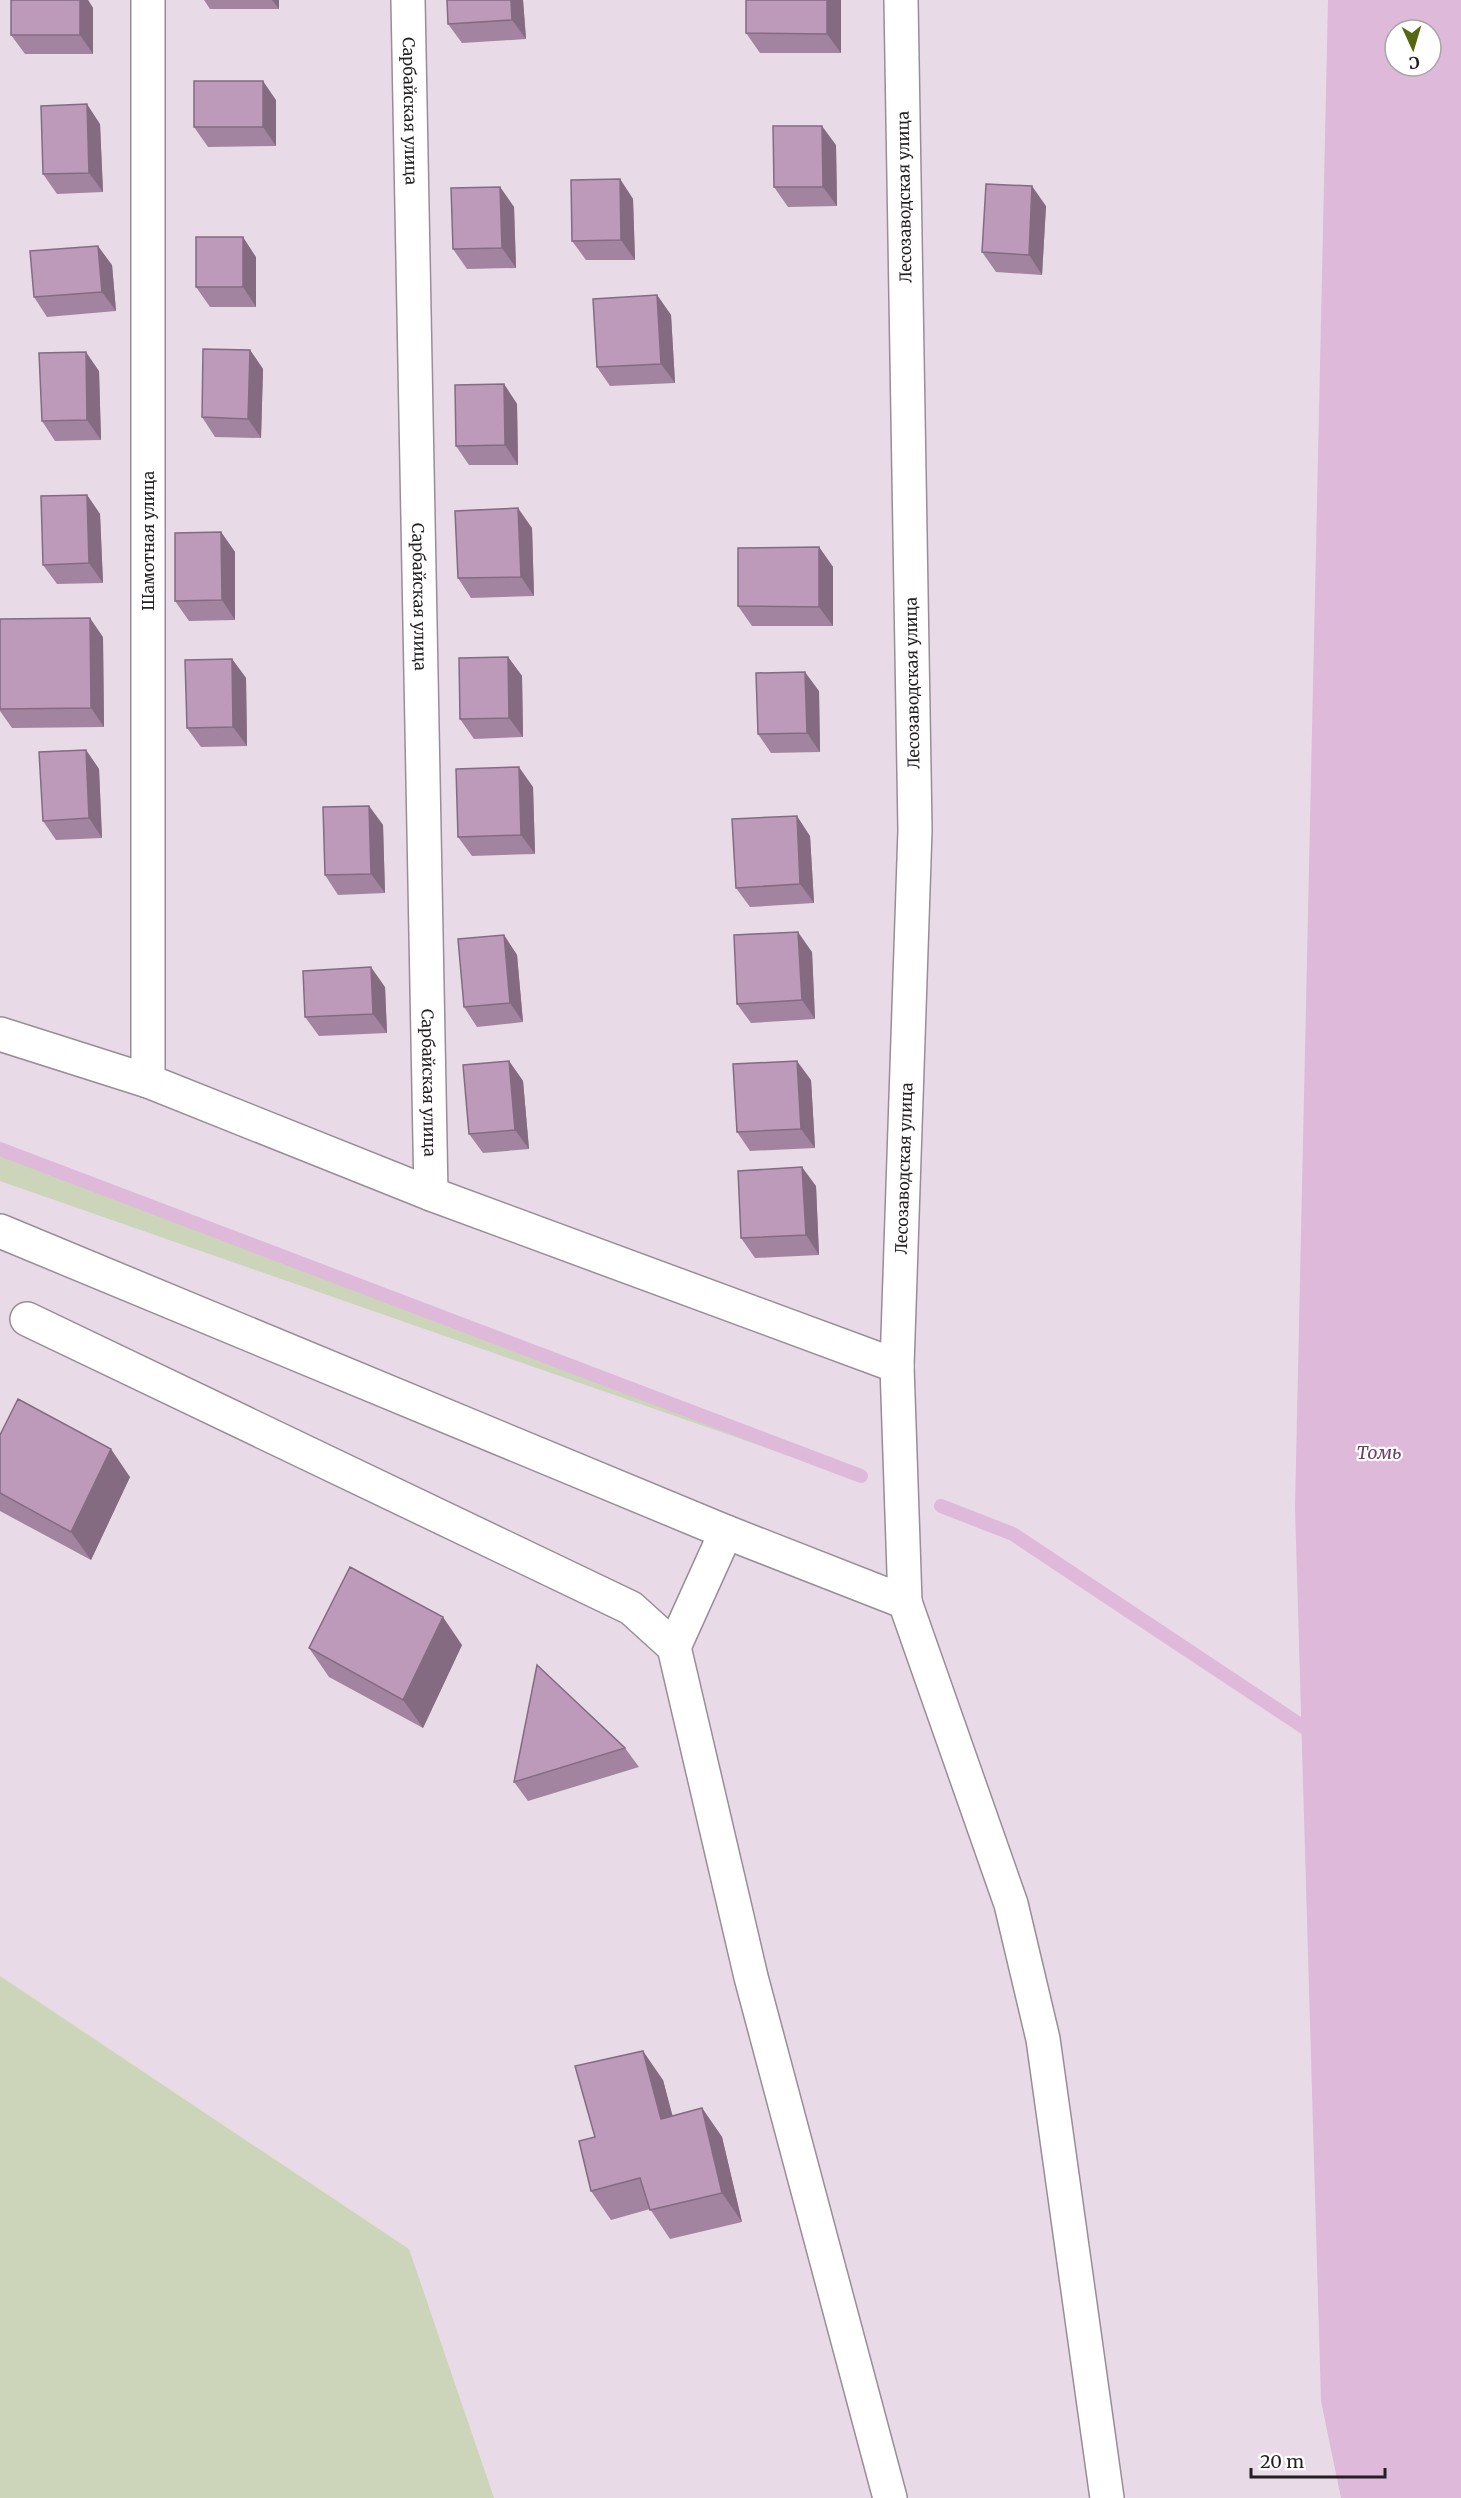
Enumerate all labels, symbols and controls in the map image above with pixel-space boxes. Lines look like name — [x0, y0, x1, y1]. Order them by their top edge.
north arrow — [1383, 18, 1443, 78]
street label: Сарбайская улица — [399, 37, 422, 185]
text: С — [1408, 53, 1420, 73]
street label: Лесозаводская улица — [892, 111, 915, 283]
street label: Шамотная улица — [138, 471, 158, 611]
street label: Сарбайская улица — [408, 523, 431, 671]
street label: Лесозаводская улица — [900, 597, 923, 769]
street label: Сарбайская улица — [417, 1009, 440, 1157]
street label: Лесозаводская улица — [891, 1082, 917, 1255]
water label: Томь — [1357, 1441, 1401, 1464]
scale bar — [1251, 2441, 1384, 2479]
text: 20 m — [1260, 2450, 1304, 2473]

